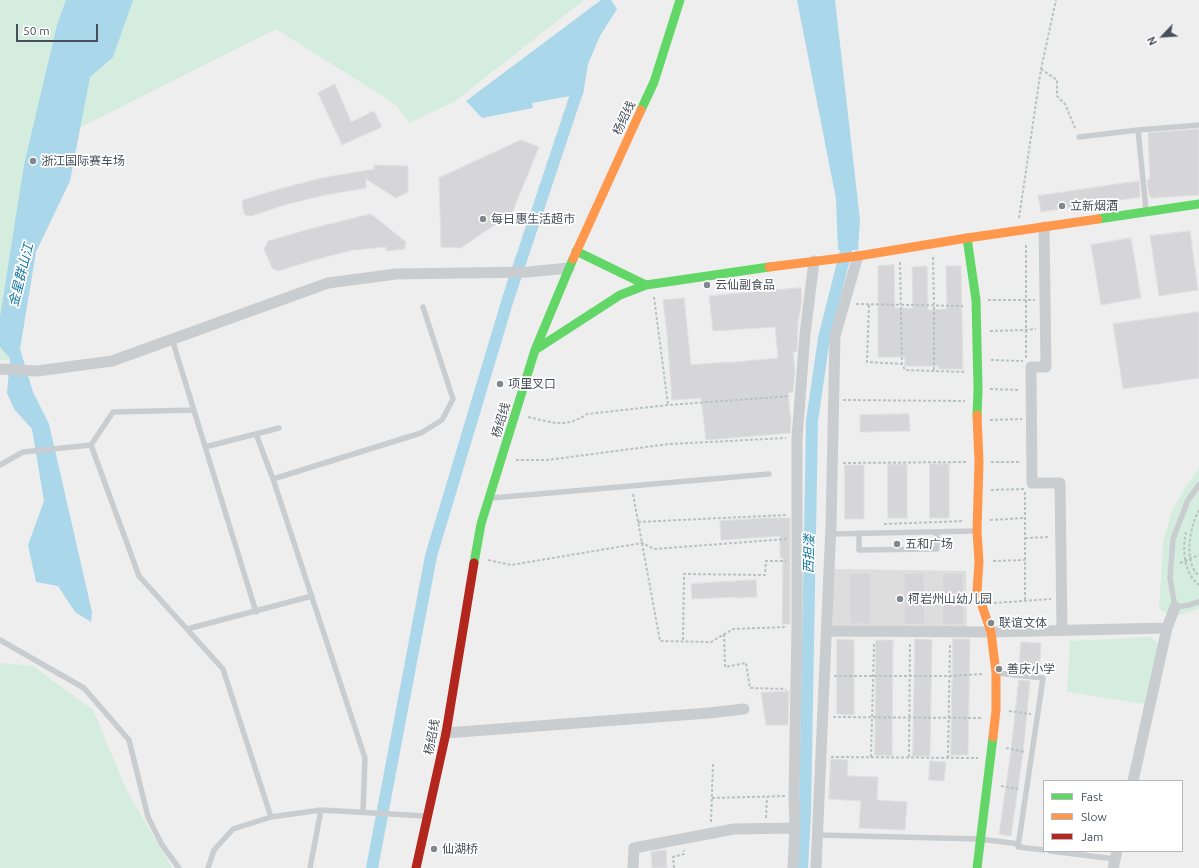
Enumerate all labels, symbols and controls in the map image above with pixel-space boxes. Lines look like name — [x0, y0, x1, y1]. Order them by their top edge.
scale bar — [18, 16, 100, 42]
north arrow — [1143, 16, 1183, 56]
text: 50 m — [23, 24, 50, 37]
text: N — [1145, 35, 1159, 47]
street label: 杨绍线 — [610, 99, 638, 137]
place label: 浙江国际赛车场 — [41, 154, 125, 168]
marker: 浙江国际赛车场 — [28, 156, 38, 166]
place label: 立新烟酒 — [1070, 199, 1118, 213]
marker: 立新烟酒 — [1057, 201, 1067, 211]
place label: 每日惠生活超市 — [491, 212, 575, 226]
marker: 每日惠生活超市 — [478, 214, 488, 224]
water label: 金星群山江 — [6, 242, 36, 308]
place label: 云仙副食品 — [715, 278, 775, 292]
marker: 云仙副食品 — [702, 280, 712, 290]
place label: 项里叉口 — [508, 377, 556, 391]
marker: 项里叉口 — [495, 379, 505, 389]
street label: 杨绍线 — [489, 401, 513, 439]
water label: 西担溇 — [801, 534, 817, 574]
place label: 五和广场 — [905, 537, 953, 551]
marker: 五和广场 — [892, 539, 902, 549]
place label: 柯岩州山幼儿园 — [908, 592, 992, 606]
marker: 柯岩州山幼儿园 — [895, 594, 905, 604]
place label: 联谊文体 — [999, 616, 1047, 630]
marker: 联谊文体 — [986, 618, 996, 628]
place label: 善庆小学 — [1007, 662, 1055, 676]
marker: 善庆小学 — [994, 664, 1004, 674]
street label: 杨绍线 — [421, 718, 443, 756]
legend — [1043, 780, 1183, 852]
text: Fast — [1081, 790, 1103, 803]
text: Slow — [1081, 810, 1107, 823]
text: Jam — [1081, 830, 1103, 843]
place label: 仙湖桥 — [442, 842, 478, 856]
marker: 仙湖桥 — [429, 844, 439, 854]

